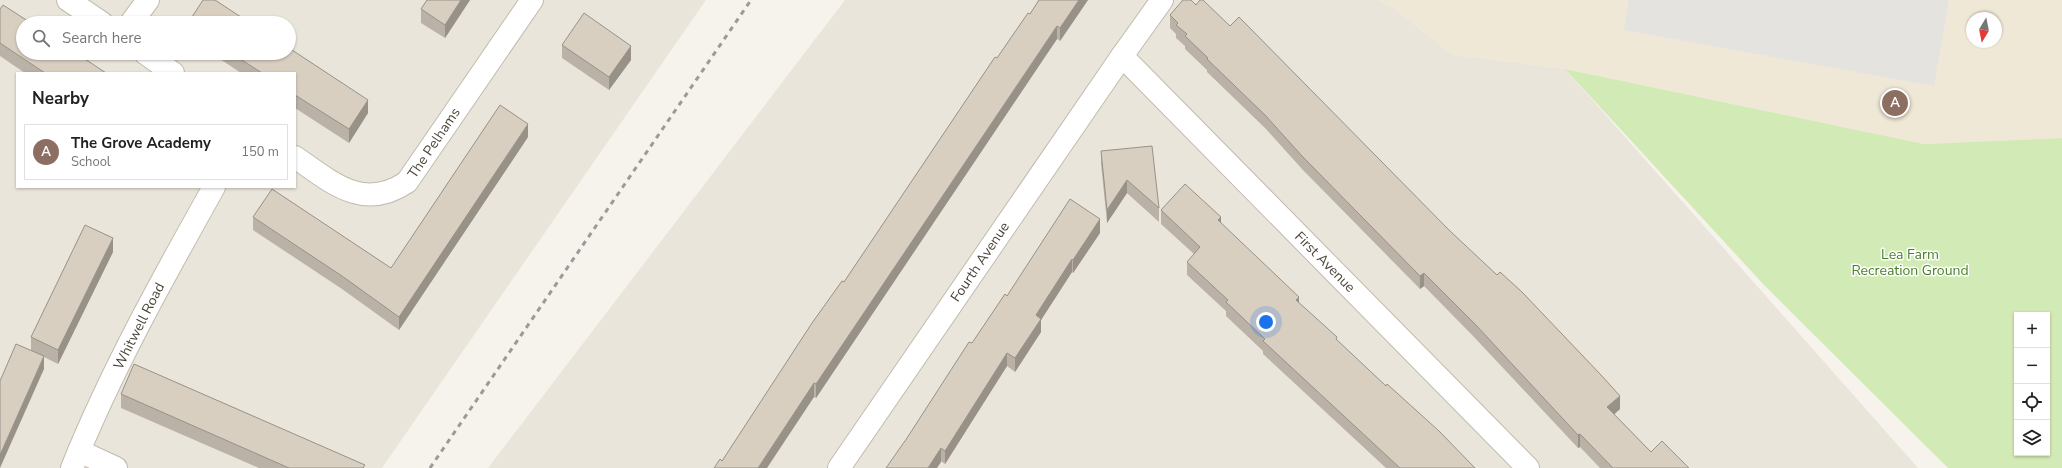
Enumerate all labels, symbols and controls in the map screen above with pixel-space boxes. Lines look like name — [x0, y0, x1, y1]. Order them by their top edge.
north arrow — [1966, 12, 2002, 48]
search box — [16, 16, 296, 60]
icon: search — [30, 27, 52, 49]
text: Search here — [62, 28, 142, 48]
text: Nearby — [32, 87, 89, 110]
pin: A — [1882, 88, 1908, 118]
street label: The Pelhams — [403, 104, 465, 182]
text: The Grove Academy — [71, 133, 211, 153]
text: A — [41, 143, 51, 161]
text: 150 m — [241, 143, 279, 161]
text: School — [71, 153, 111, 171]
street label: Fourth Avenue — [946, 218, 1014, 306]
street label: First Avenue — [1290, 227, 1360, 297]
park label: Lea Farm Recreation Ground — [1851, 245, 1969, 280]
street label: Whitwell Road — [109, 279, 169, 373]
your location — [1256, 312, 1276, 332]
map controls — [2014, 312, 2050, 456]
button: + — [2014, 312, 2050, 348]
button: − — [2014, 348, 2050, 384]
button: locate — [2014, 384, 2050, 420]
button: layers — [2014, 420, 2050, 456]

